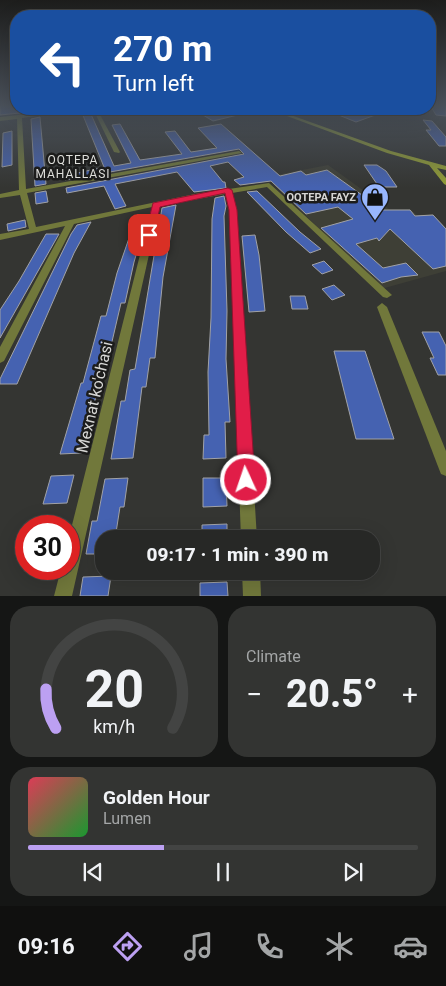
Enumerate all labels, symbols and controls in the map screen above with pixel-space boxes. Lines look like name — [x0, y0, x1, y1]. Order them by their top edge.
text: 270 m — [113, 29, 212, 70]
icon: left — [30, 30, 95, 95]
text: Turn left — [113, 71, 194, 96]
district label: OQTEPA MAHALLASI — [35, 153, 111, 181]
shop icon: OQTEPA FAYZ — [360, 182, 390, 221]
place label: OQTEPA FAYZ — [286, 191, 356, 204]
pin — [128, 214, 170, 256]
icon: arrive — [135, 221, 163, 249]
street label: Mexnat ko'chasi — [72, 340, 117, 455]
position arrow — [219, 453, 271, 505]
speed limit sign: 30 — [15, 515, 80, 580]
text: 09:17 · 1 min · 390 m — [146, 543, 329, 566]
text: Climate — [246, 647, 301, 666]
text: 20 — [84, 659, 144, 720]
text: 20.5° — [286, 672, 378, 716]
text: − — [246, 678, 262, 711]
text: + — [402, 678, 418, 711]
text: km/h — [93, 716, 135, 737]
text: Golden Hour — [103, 786, 210, 809]
text: Lumen — [103, 809, 151, 828]
icon: previous — [79, 858, 107, 886]
icon: pause — [209, 858, 237, 886]
icon: next — [339, 858, 367, 886]
icon: directions — [110, 929, 145, 964]
icon: music — [181, 929, 216, 964]
icon: phone — [252, 929, 287, 964]
icon: climate — [322, 929, 357, 964]
icon: car — [393, 929, 428, 964]
text: 09:16 — [18, 934, 75, 959]

